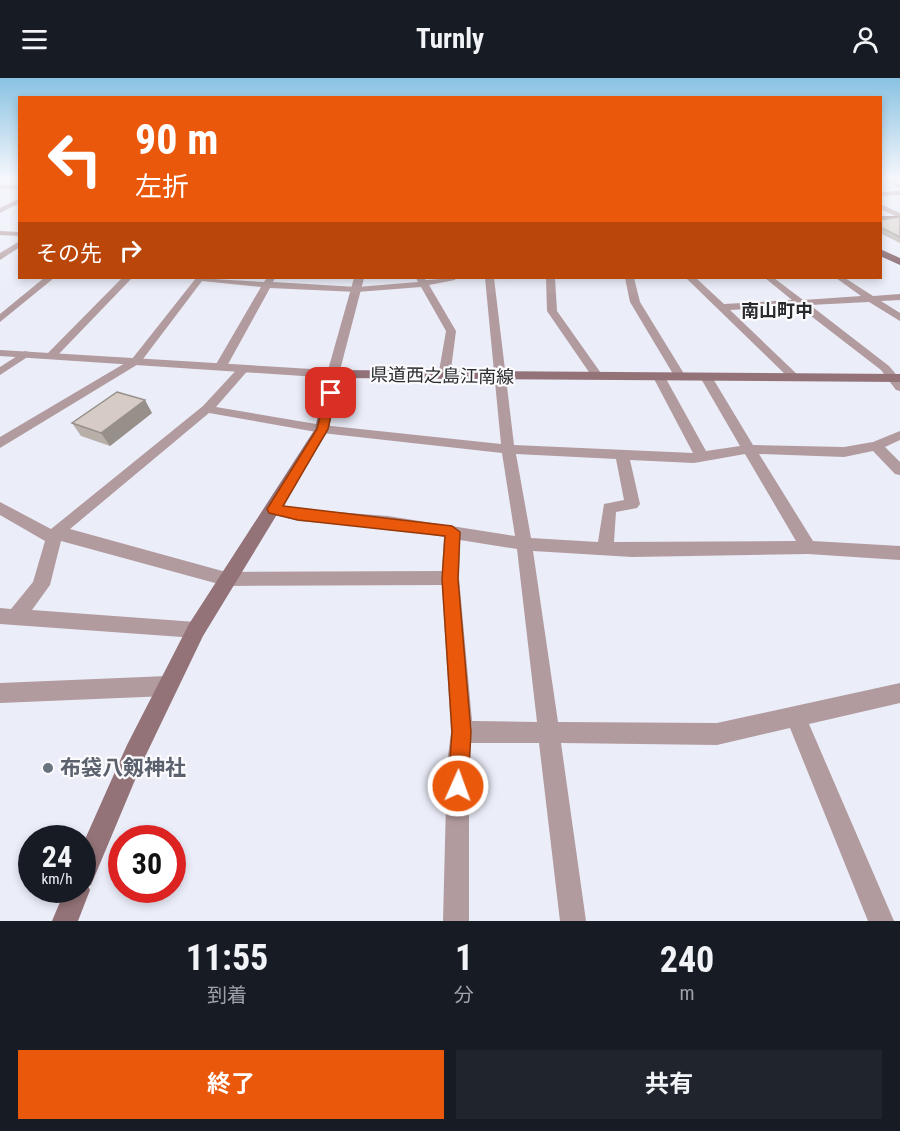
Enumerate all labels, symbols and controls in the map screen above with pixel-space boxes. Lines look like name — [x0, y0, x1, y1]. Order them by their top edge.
icon: menu — [18, 23, 51, 56]
text: Turnly — [416, 23, 484, 55]
icon: person — [849, 23, 882, 56]
text: 90 m — [135, 115, 218, 164]
icon: left — [36, 120, 114, 198]
text: 左折 — [135, 171, 189, 203]
icon: right — [114, 234, 147, 267]
text: その先 — [36, 241, 102, 266]
district label: 南山町中 — [741, 300, 813, 321]
street label: 県道西之島江南線 — [370, 364, 514, 387]
pin — [305, 367, 356, 418]
icon: arrive — [314, 376, 347, 409]
position arrow — [426, 754, 490, 818]
place label: 布袋八剱神社 — [60, 756, 186, 780]
marker: 布袋八剱神社 — [41, 761, 55, 775]
speed limit sign: 30 — [108, 825, 186, 903]
text: 24 — [42, 839, 72, 874]
text: km/h — [42, 870, 72, 888]
text: 11:55 — [186, 937, 268, 979]
text: 1 — [455, 937, 473, 979]
text: 240 — [660, 939, 714, 981]
text: m — [679, 981, 695, 1005]
text: 到着 — [207, 983, 247, 1007]
text: 分 — [454, 983, 474, 1007]
button: 終了 — [18, 1050, 444, 1119]
button: 共有 — [456, 1050, 882, 1119]

